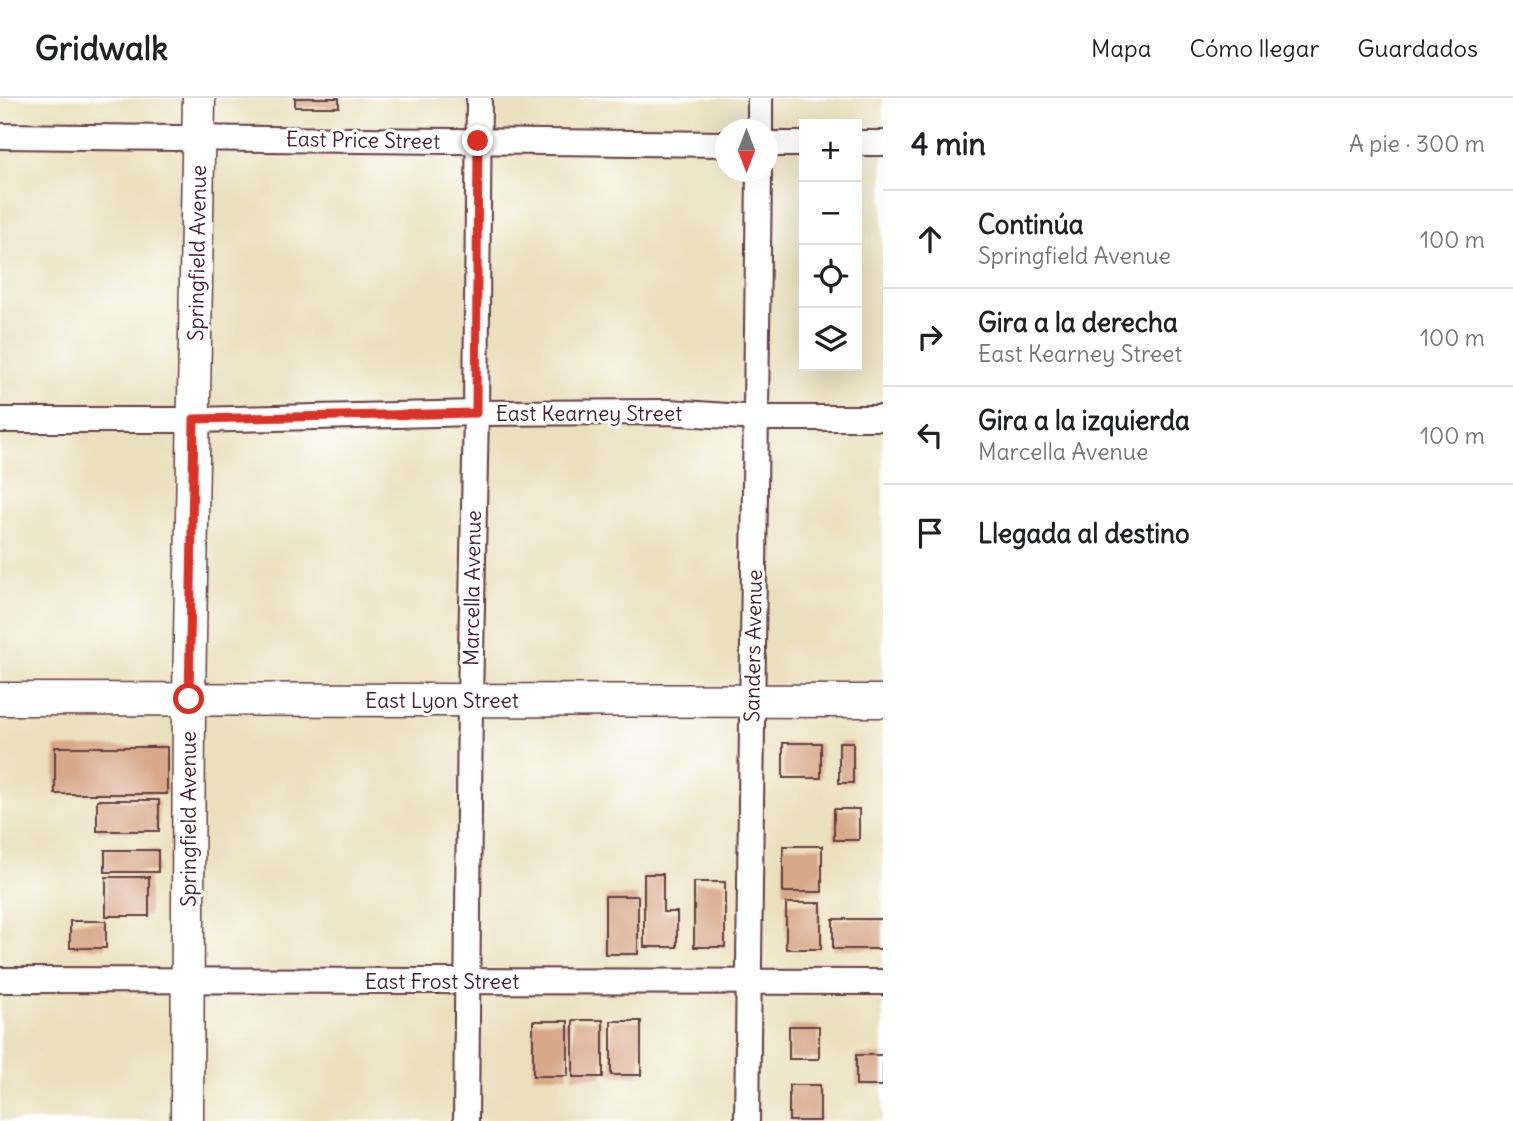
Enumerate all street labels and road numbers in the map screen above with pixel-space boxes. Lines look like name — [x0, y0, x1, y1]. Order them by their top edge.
street label: East Price Street — [286, 125, 440, 155]
street label: Springfield Avenue — [182, 165, 212, 341]
street label: East Kearney Street — [496, 400, 682, 427]
street label: Marcella Avenue — [457, 510, 487, 666]
street label: Sanders Avenue — [738, 569, 768, 723]
street label: East Lyon Street — [365, 687, 519, 714]
street label: Springfield Avenue — [175, 731, 202, 907]
street label: East Frost Street — [365, 968, 519, 995]

